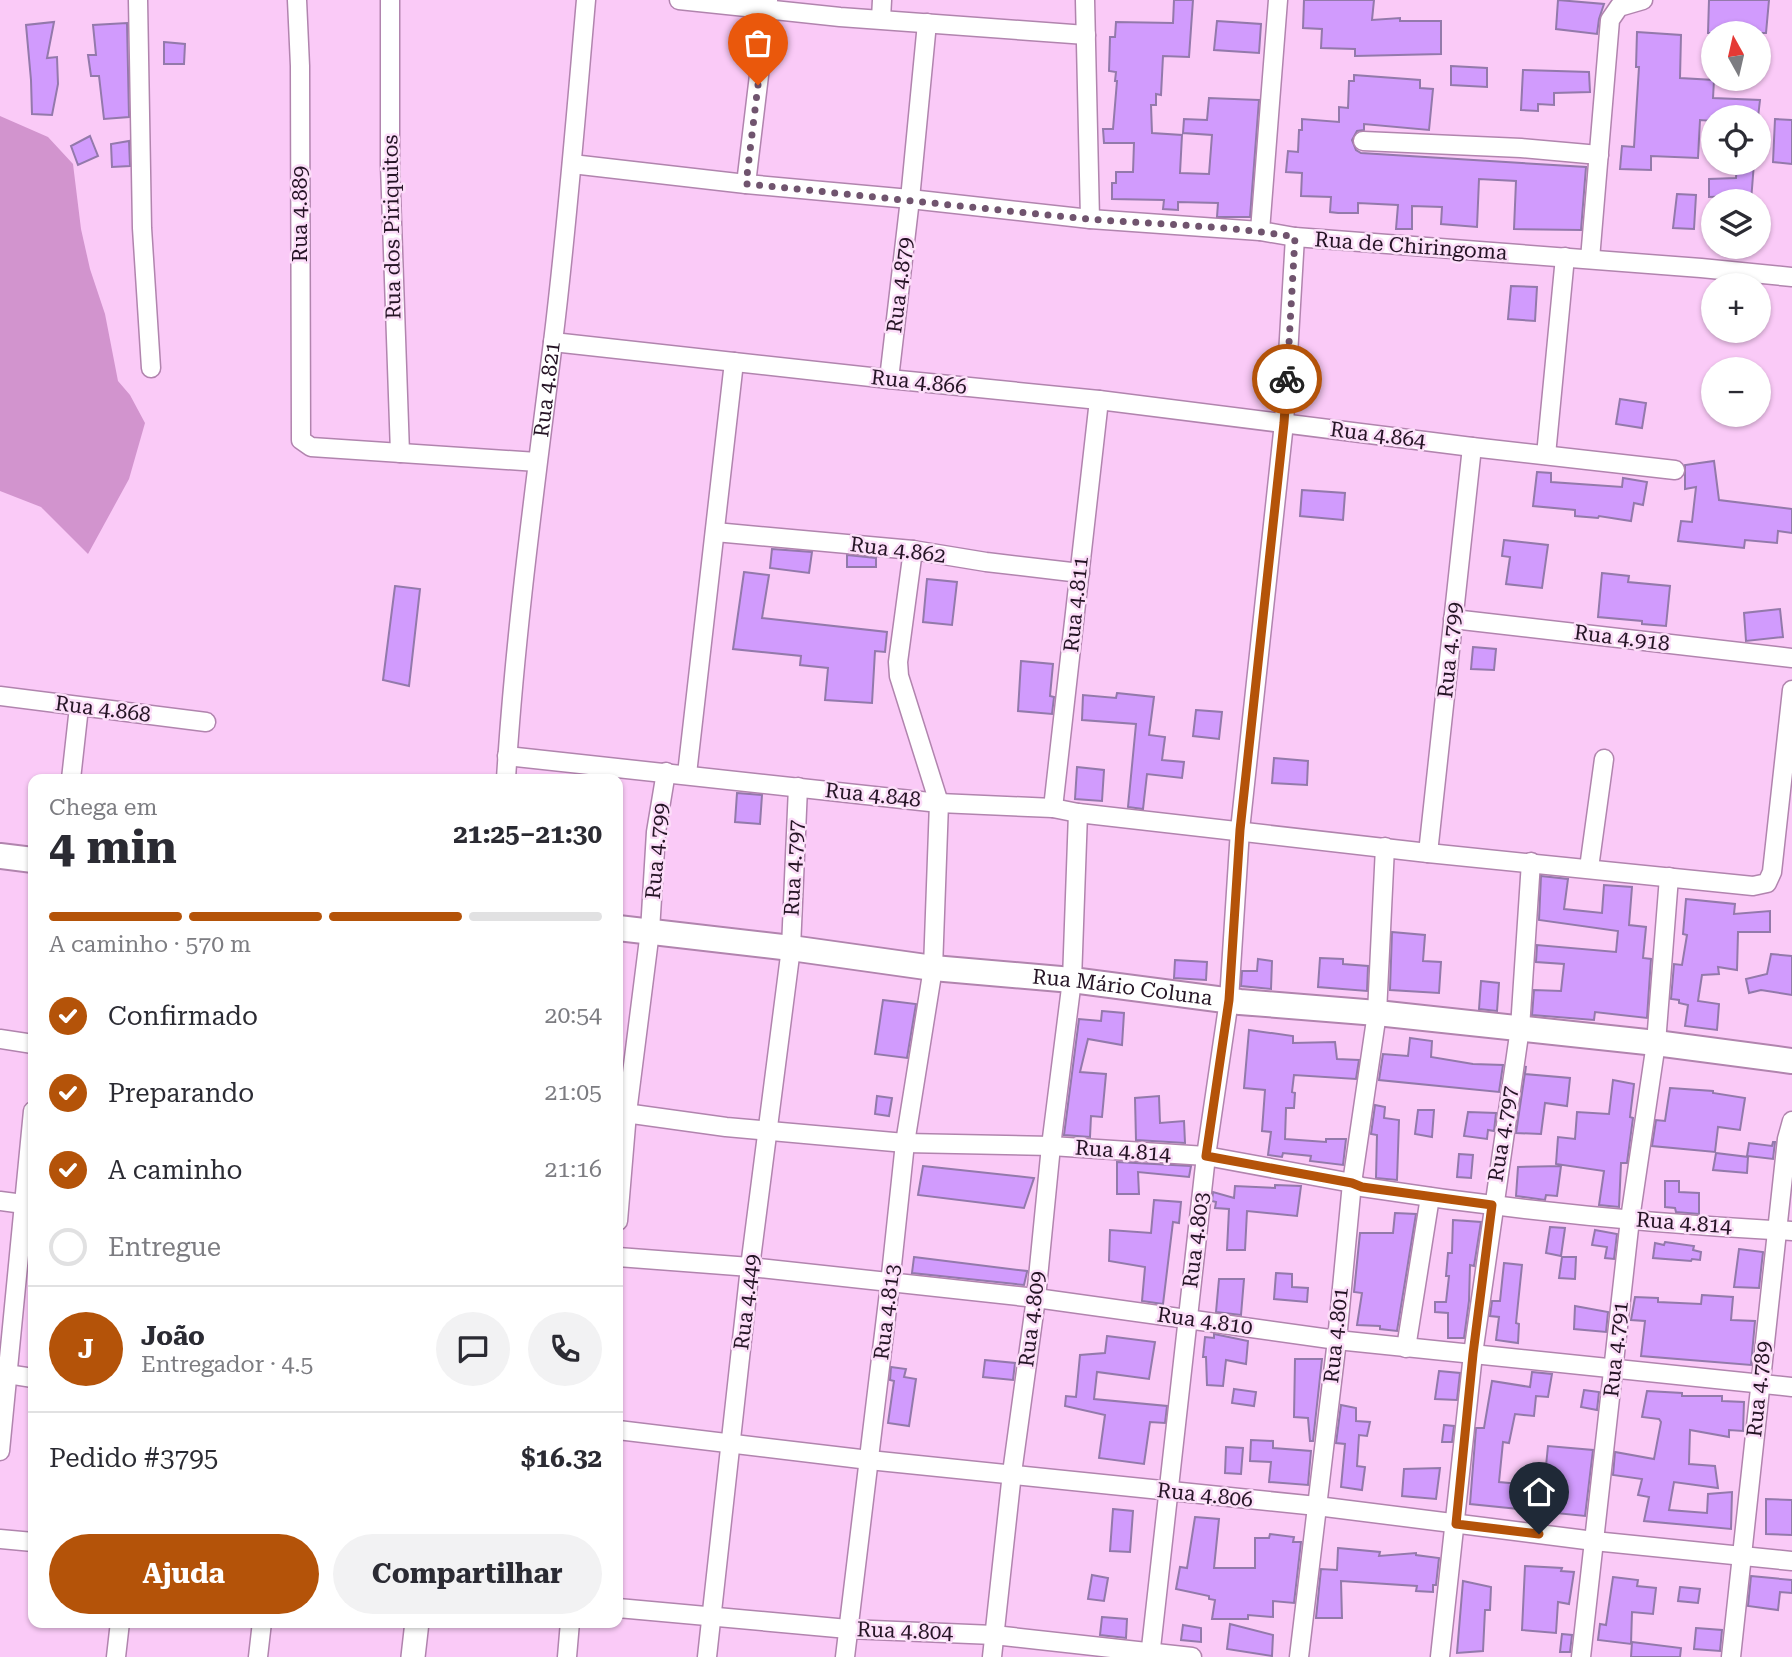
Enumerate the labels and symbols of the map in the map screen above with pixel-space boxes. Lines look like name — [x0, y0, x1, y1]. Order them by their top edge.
pin — [728, 13, 788, 85]
north arrow — [1701, 21, 1771, 91]
street label: Rua dos Piriquitos — [378, 134, 406, 320]
street label: Rua 4.889 — [288, 166, 312, 262]
street label: Rua de Chiringoma — [1314, 227, 1509, 265]
street label: Rua 4.879 — [882, 236, 918, 334]
street label: Rua 4.821 — [529, 340, 565, 439]
courier — [1252, 344, 1322, 414]
street label: Rua 4.866 — [870, 365, 968, 399]
street label: Rua 4.864 — [1329, 417, 1428, 453]
street label: Rua 4.862 — [849, 532, 947, 568]
street label: Rua 4.811 — [1059, 555, 1093, 653]
street label: Rua 4.799 — [1433, 601, 1467, 699]
street label: Rua 4.918 — [1573, 620, 1671, 656]
street label: Rua 4.868 — [54, 691, 152, 727]
street label: Rua 4.848 — [824, 778, 922, 812]
street label: Rua 4.799 — [641, 802, 673, 900]
street label: Rua 4.797 — [779, 819, 809, 917]
street label: Rua Mário Coluna — [1031, 965, 1215, 1010]
street label: Rua 4.797 — [1484, 1084, 1522, 1183]
street label: Rua 4.814 — [1074, 1136, 1172, 1166]
street label: Rua 4.803 — [1178, 1191, 1214, 1289]
street label: Rua 4.814 — [1635, 1208, 1733, 1238]
street label: Rua 4.449 — [729, 1253, 765, 1351]
street label: Rua 4.813 — [869, 1263, 905, 1361]
street label: Rua 4.809 — [1014, 1270, 1050, 1368]
street label: Rua 4.801 — [1319, 1286, 1353, 1384]
street label: Rua 4.791 — [1599, 1300, 1633, 1398]
street label: Rua 4.810 — [1156, 1302, 1254, 1340]
street label: Rua 4.789 — [1742, 1340, 1776, 1438]
pin — [1509, 1462, 1569, 1534]
street label: Rua 4.806 — [1156, 1478, 1254, 1512]
street label: Rua 4.804 — [856, 1617, 954, 1645]

